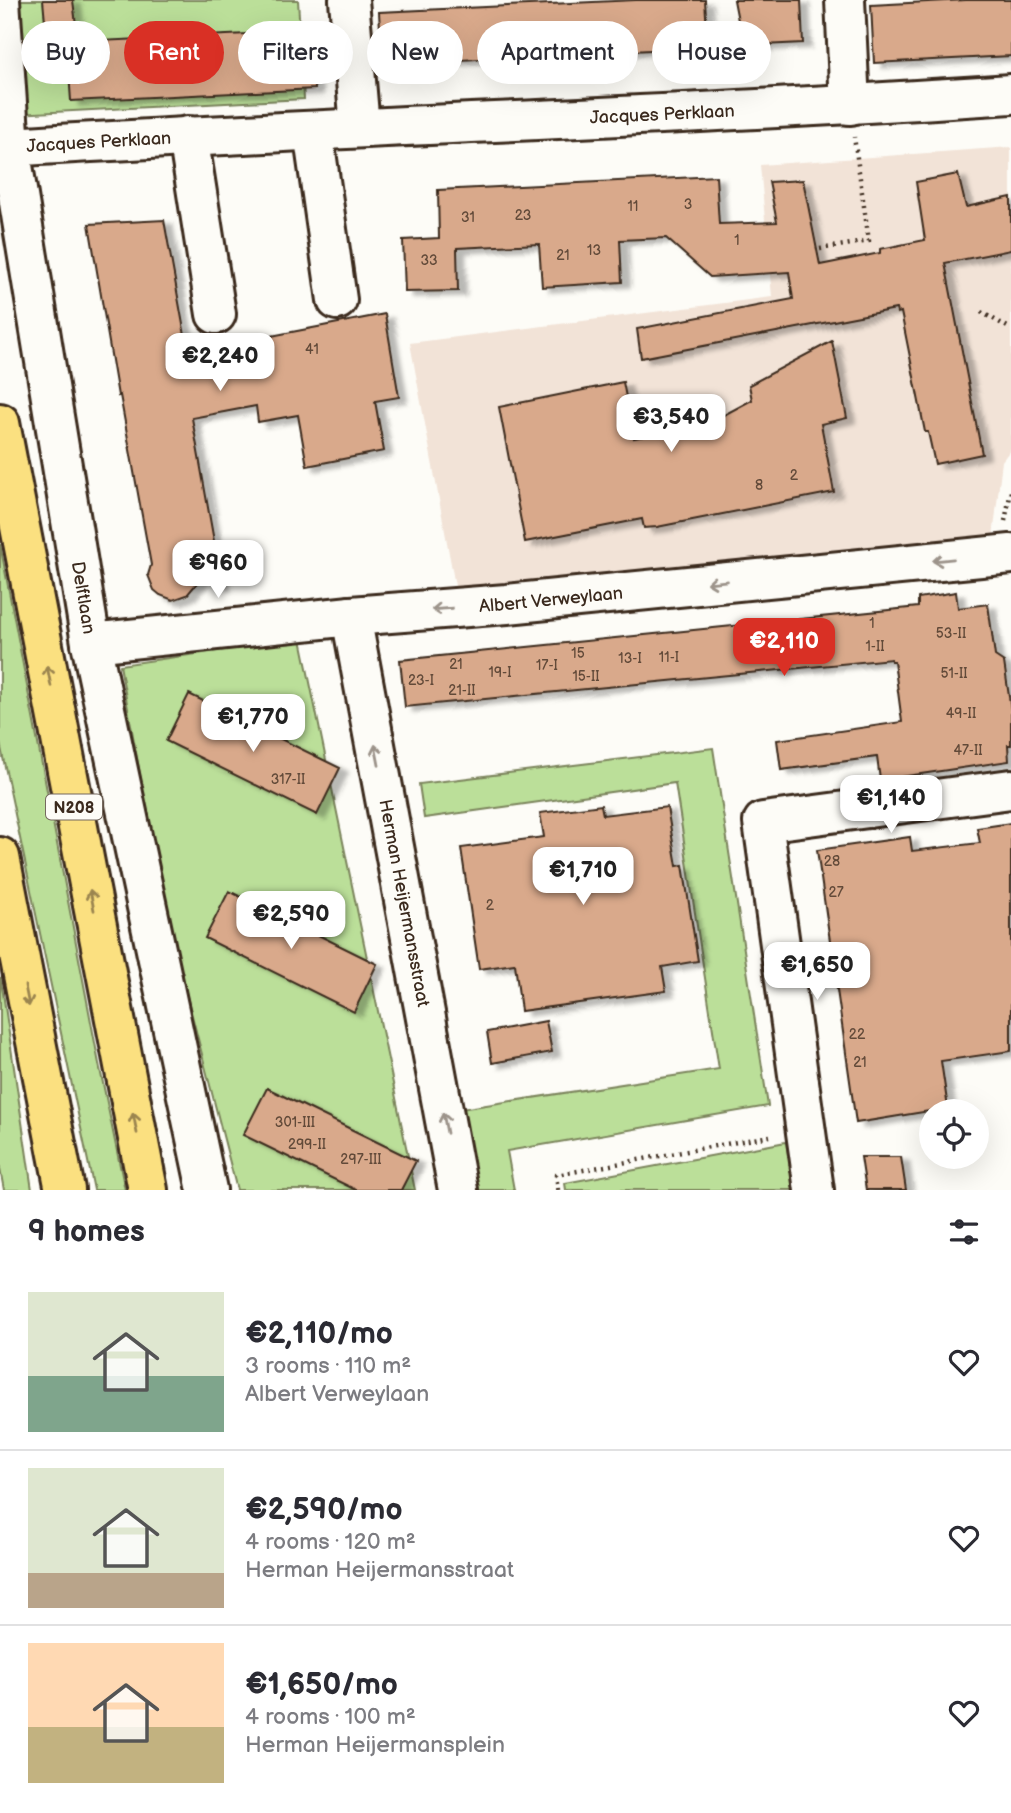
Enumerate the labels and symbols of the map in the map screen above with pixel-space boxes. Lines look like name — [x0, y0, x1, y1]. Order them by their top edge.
street label: Jacques Perklaan — [589, 100, 735, 129]
street label: Jacques Perklaan — [26, 128, 172, 157]
house number: 3 — [684, 196, 692, 213]
house number: 11 — [628, 198, 638, 215]
house number: 23 — [515, 207, 531, 224]
house number: 31 — [461, 209, 475, 226]
house number: 1 — [734, 232, 740, 249]
house number: 13 — [587, 242, 601, 259]
house number: 21 — [556, 247, 570, 264]
house number: 33 — [420, 252, 438, 269]
pin: €2,240 — [163, 334, 277, 393]
house number: 41 — [305, 341, 319, 358]
pin: €3,540 — [614, 394, 728, 454]
house number: 2 — [790, 467, 799, 484]
house number: 8 — [755, 477, 763, 494]
pin: €960 — [177, 540, 259, 600]
one-way arrow — [932, 553, 955, 566]
street label: Delftlaan — [67, 560, 99, 636]
one-way arrow — [706, 576, 729, 589]
street label: Albert Verweylaan — [478, 583, 624, 617]
one-way arrow — [431, 603, 453, 616]
house number: 1 — [869, 615, 875, 632]
pin: €2,110 — [727, 618, 841, 678]
house number: 53-II — [936, 625, 966, 642]
house number: 1-II — [865, 638, 885, 655]
house number: 15 — [571, 645, 585, 662]
house number: 11-I — [659, 649, 679, 666]
house number: 13-I — [618, 650, 642, 667]
house number: 21 — [449, 656, 463, 673]
house number: 17-I — [536, 657, 558, 674]
house number: 19-I — [489, 664, 511, 681]
one-way arrow — [41, 665, 55, 688]
house number: 51-II — [940, 665, 968, 682]
house number: 15-II — [572, 668, 600, 685]
house number: 23-I — [408, 672, 434, 689]
house number: 21-II — [448, 682, 476, 699]
pin: €1,770 — [196, 694, 310, 754]
house number: 49-II — [946, 705, 976, 722]
house number: 47-II — [953, 742, 983, 759]
one-way arrow — [369, 744, 383, 767]
house number: 317-II — [271, 771, 305, 788]
pin: €1,140 — [834, 776, 948, 835]
road number: N208 — [46, 794, 102, 820]
street label: Herman Heijermansstraat — [374, 798, 434, 1009]
pin: €1,710 — [526, 848, 640, 907]
house number: 28 — [824, 853, 840, 870]
house number: 27 — [828, 884, 844, 901]
one-way arrow — [84, 889, 98, 912]
pin: €2,590 — [234, 892, 348, 951]
house number: 2 — [486, 897, 495, 914]
pin: €1,650 — [760, 942, 874, 1002]
one-way arrow — [21, 984, 35, 1007]
house number: 22 — [849, 1026, 866, 1043]
house number: 21 — [853, 1054, 867, 1071]
one-way arrow — [127, 1112, 141, 1135]
one-way arrow — [438, 1112, 451, 1135]
house number: 301-III — [275, 1114, 315, 1131]
house number: 299-II — [288, 1136, 326, 1153]
house number: 297-III — [340, 1151, 382, 1168]

